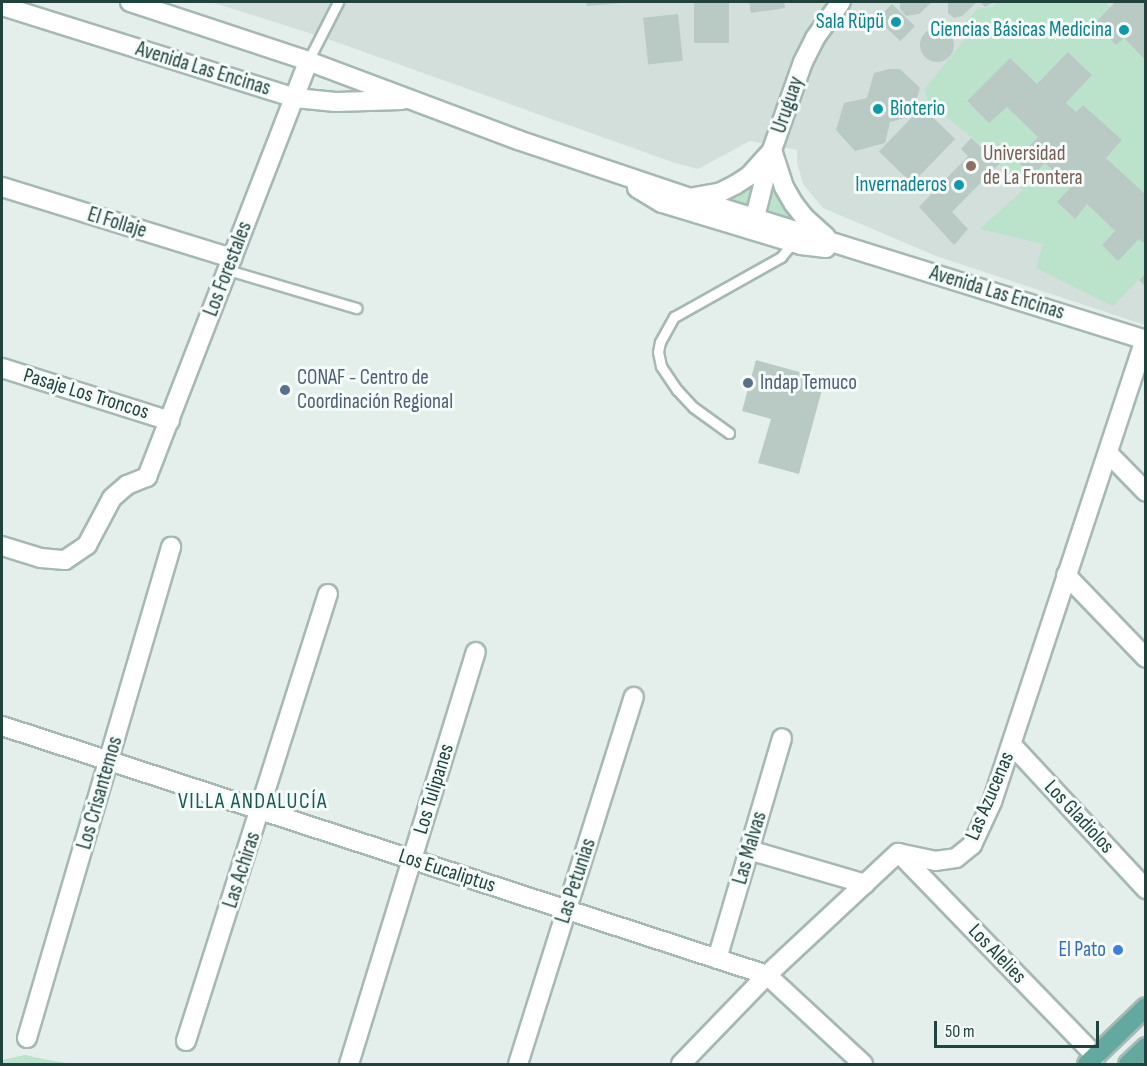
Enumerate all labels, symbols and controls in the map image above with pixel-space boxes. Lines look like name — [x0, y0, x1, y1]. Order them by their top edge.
place label: Sala Rüpü — [816, 9, 884, 35]
marker: Sala Rüpü — [889, 15, 903, 29]
place label: Ciencias Básicas Medicina — [930, 17, 1112, 43]
marker: Ciencias Básicas Medicina — [1117, 23, 1131, 37]
street label: Avenida Las Encinas — [133, 37, 273, 101]
street label: Uruguay — [767, 73, 809, 137]
place label: Bioterio — [890, 96, 945, 122]
marker: Bioterio — [871, 102, 885, 116]
place label: Universidad de La Frontera — [983, 141, 1083, 191]
marker: Universidad de La Frontera — [964, 159, 978, 173]
place label: Invernaderos — [855, 172, 947, 198]
marker: Invernaderos — [952, 178, 966, 192]
street label: El Follaje — [84, 202, 150, 244]
street label: Los Forestales — [198, 218, 258, 320]
street label: Avenida Las Encinas — [927, 261, 1067, 325]
street label: Pasaje Los Troncos — [20, 363, 152, 425]
place label: CONAF - Centro de Coordinación Regional — [297, 365, 453, 415]
place label: Indap Temuco — [760, 370, 857, 396]
marker: Indap Temuco — [741, 376, 755, 390]
marker: CONAF - Centro de Coordinación Regional — [278, 383, 292, 397]
street label: Los Crisantemos — [72, 734, 128, 852]
street label: Los Tulipanes — [408, 741, 460, 837]
street label: Las Azucenas — [960, 748, 1020, 844]
street label: Los Gladiolos — [1039, 775, 1119, 859]
district label: VILLA ANDALUCÍA — [178, 789, 328, 815]
street label: Las Malvas — [728, 809, 772, 887]
street label: Las Achiras — [218, 829, 266, 911]
street label: Las Petunias — [550, 835, 602, 927]
street label: Los Eucaliptus — [395, 843, 499, 899]
street label: Los Alelies — [963, 919, 1031, 989]
place label: El Pato — [1058, 937, 1106, 963]
marker: El Pato — [1111, 943, 1125, 957]
scale bar — [937, 1009, 1102, 1047]
text: 50 m — [945, 1021, 975, 1042]

